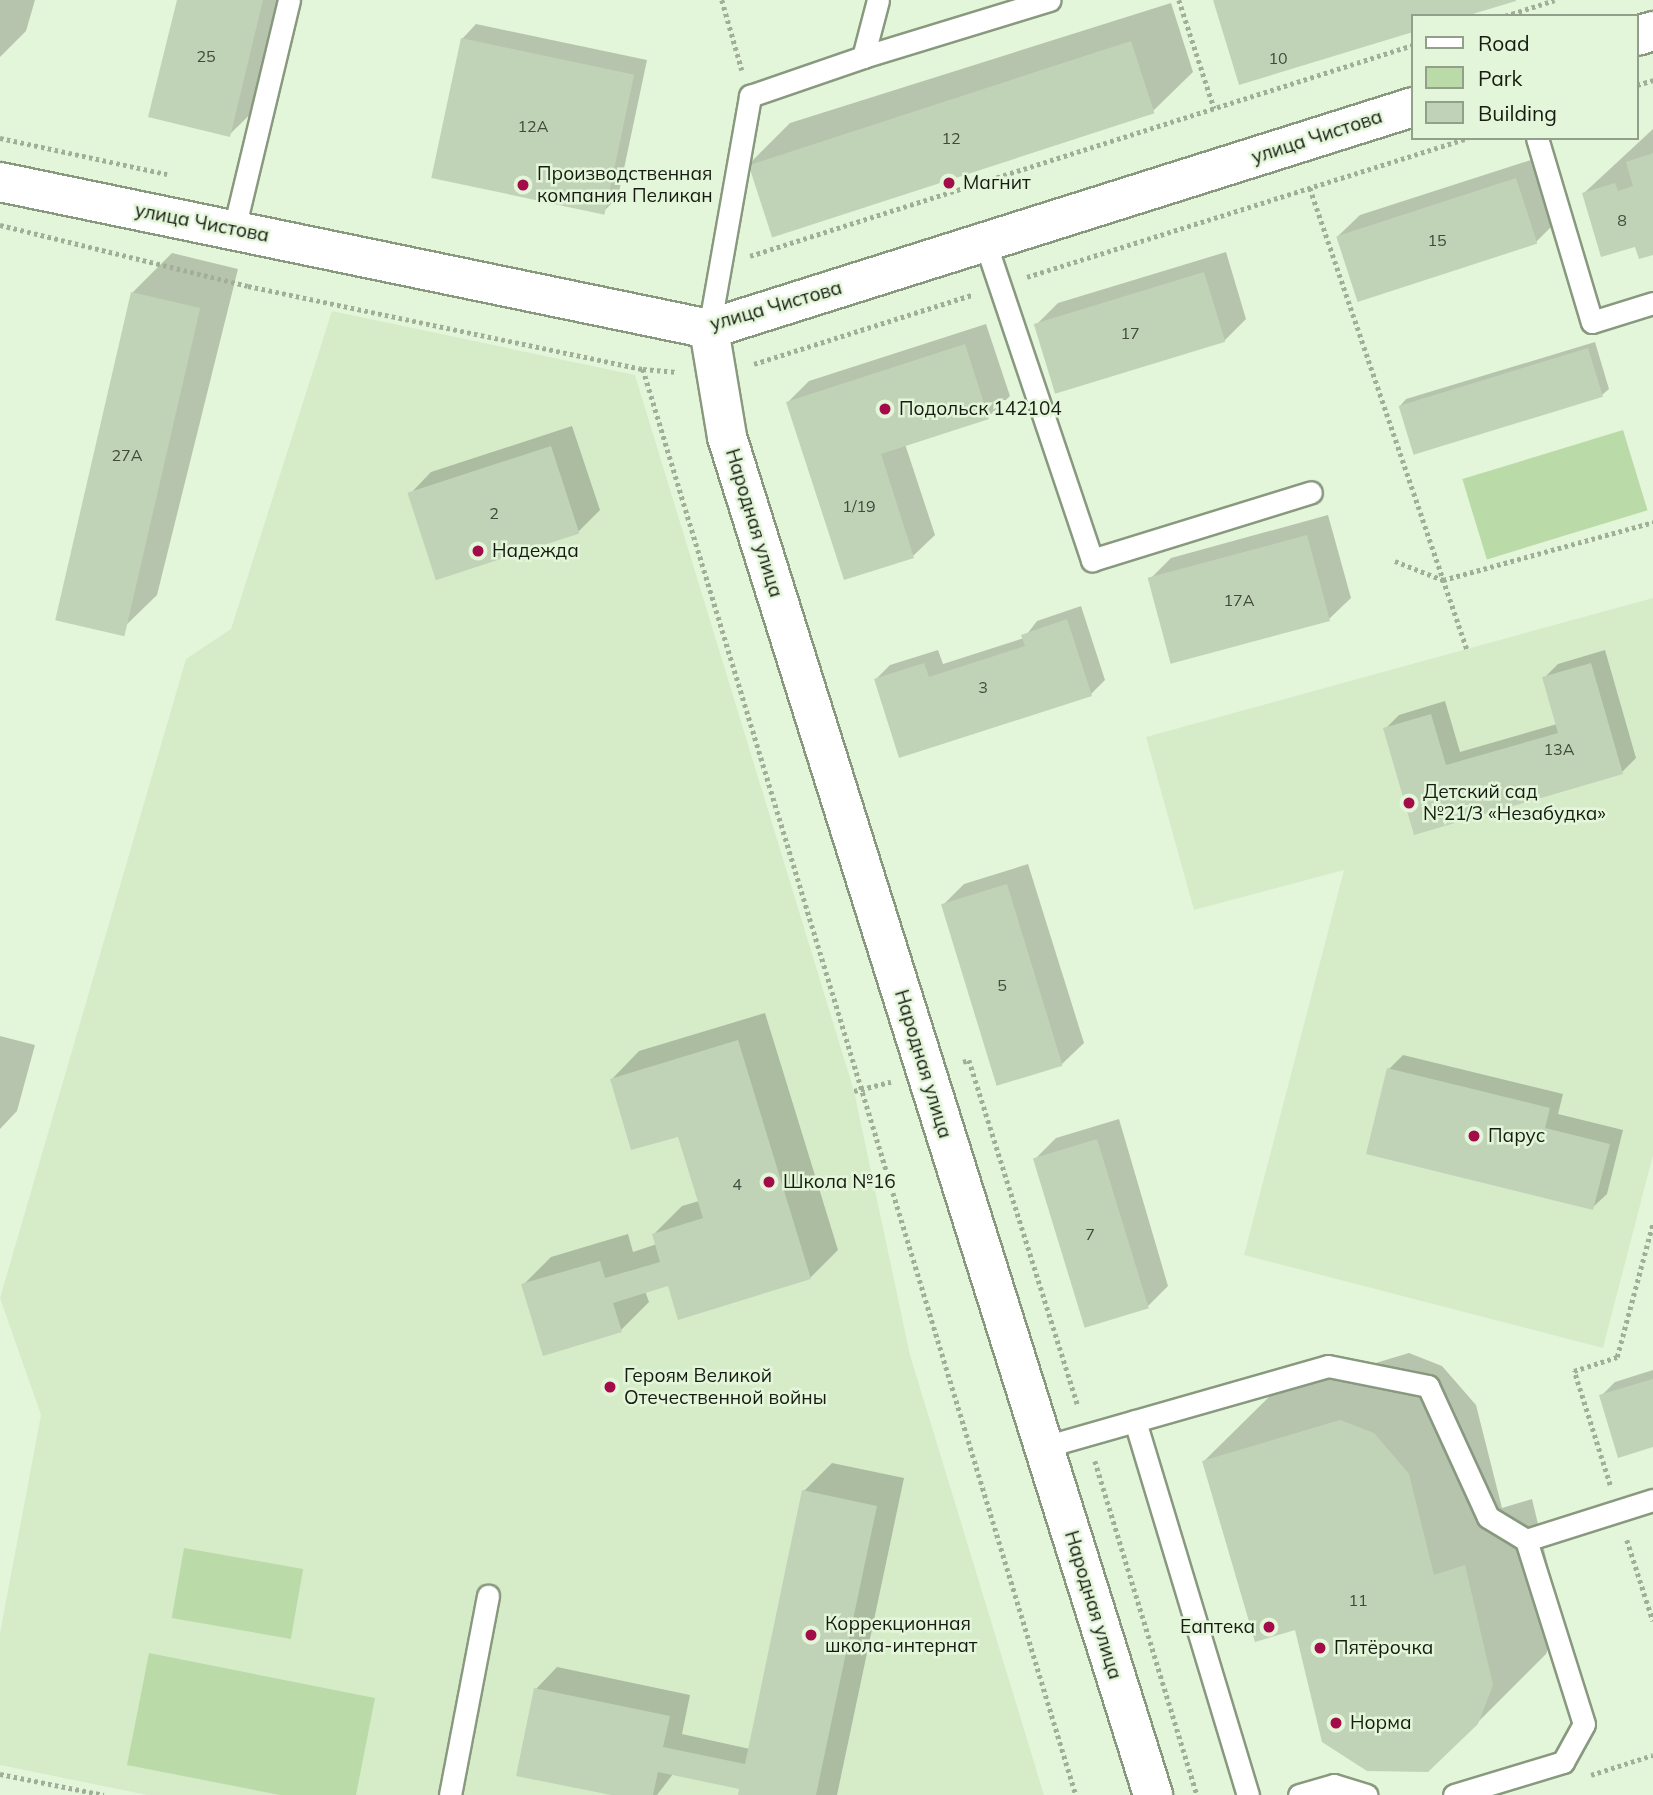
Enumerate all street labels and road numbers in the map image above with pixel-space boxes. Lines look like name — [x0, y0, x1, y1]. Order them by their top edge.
street label: улица Чистова — [1249, 105, 1385, 169]
street label: улица Чистова — [133, 199, 271, 247]
street label: улица Чистова — [707, 276, 845, 336]
street label: Народная улица — [721, 446, 787, 600]
street label: Народная улица — [890, 987, 956, 1141]
street label: Народная улица — [1060, 1528, 1126, 1682]

